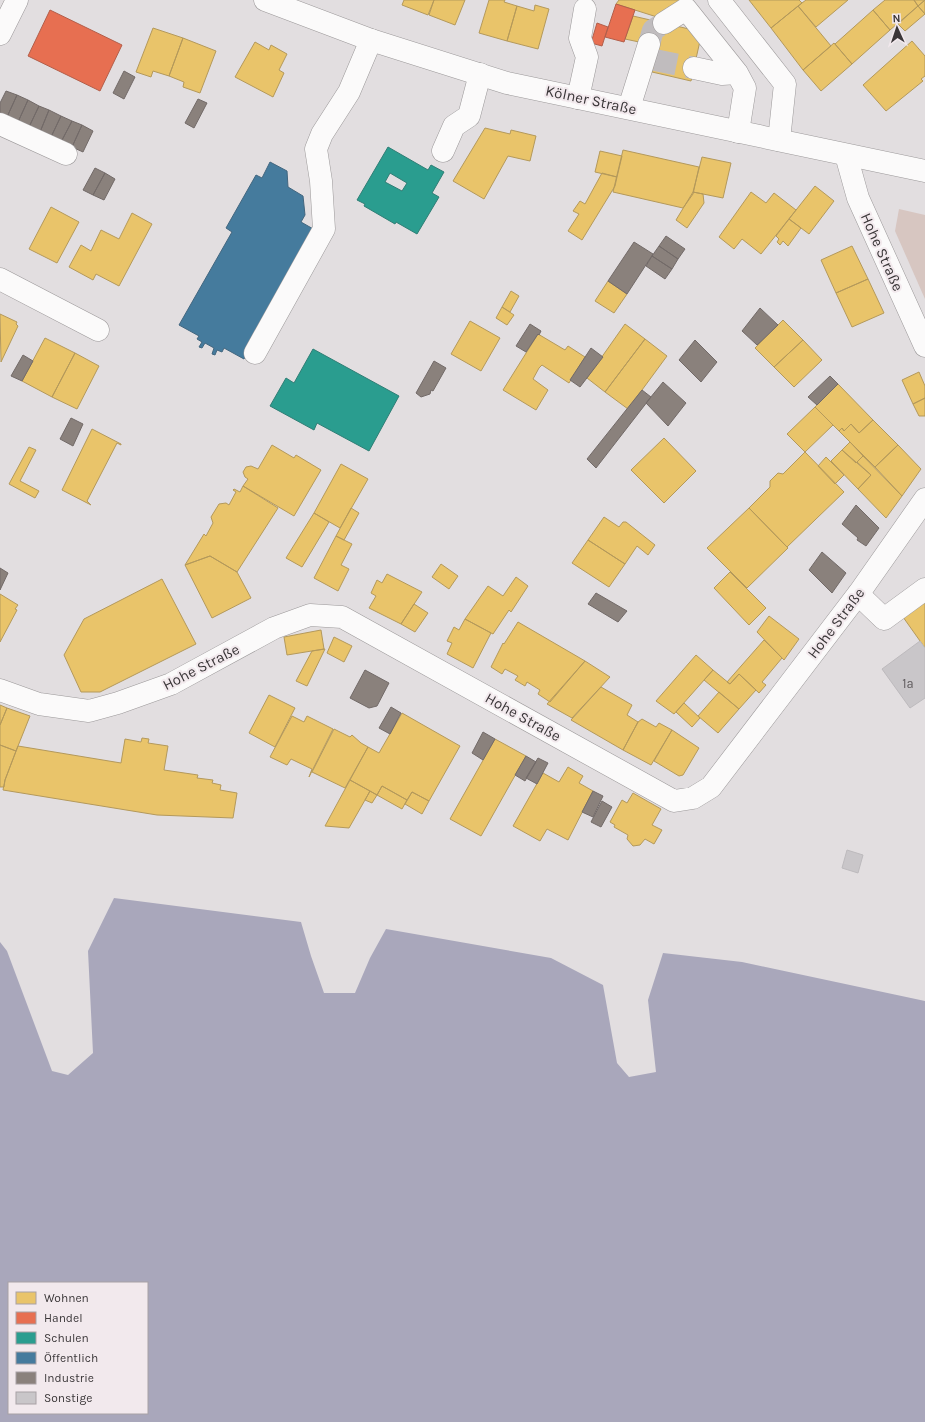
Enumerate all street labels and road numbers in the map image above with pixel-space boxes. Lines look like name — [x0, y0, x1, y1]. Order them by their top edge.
street label: Kölner Straße — [544, 82, 638, 118]
street label: Hohe Straße — [857, 210, 907, 294]
street label: Hohe Straße — [804, 584, 868, 662]
street label: Hohe Straße — [160, 640, 242, 694]
street label: Hohe Straße — [482, 689, 564, 745]

